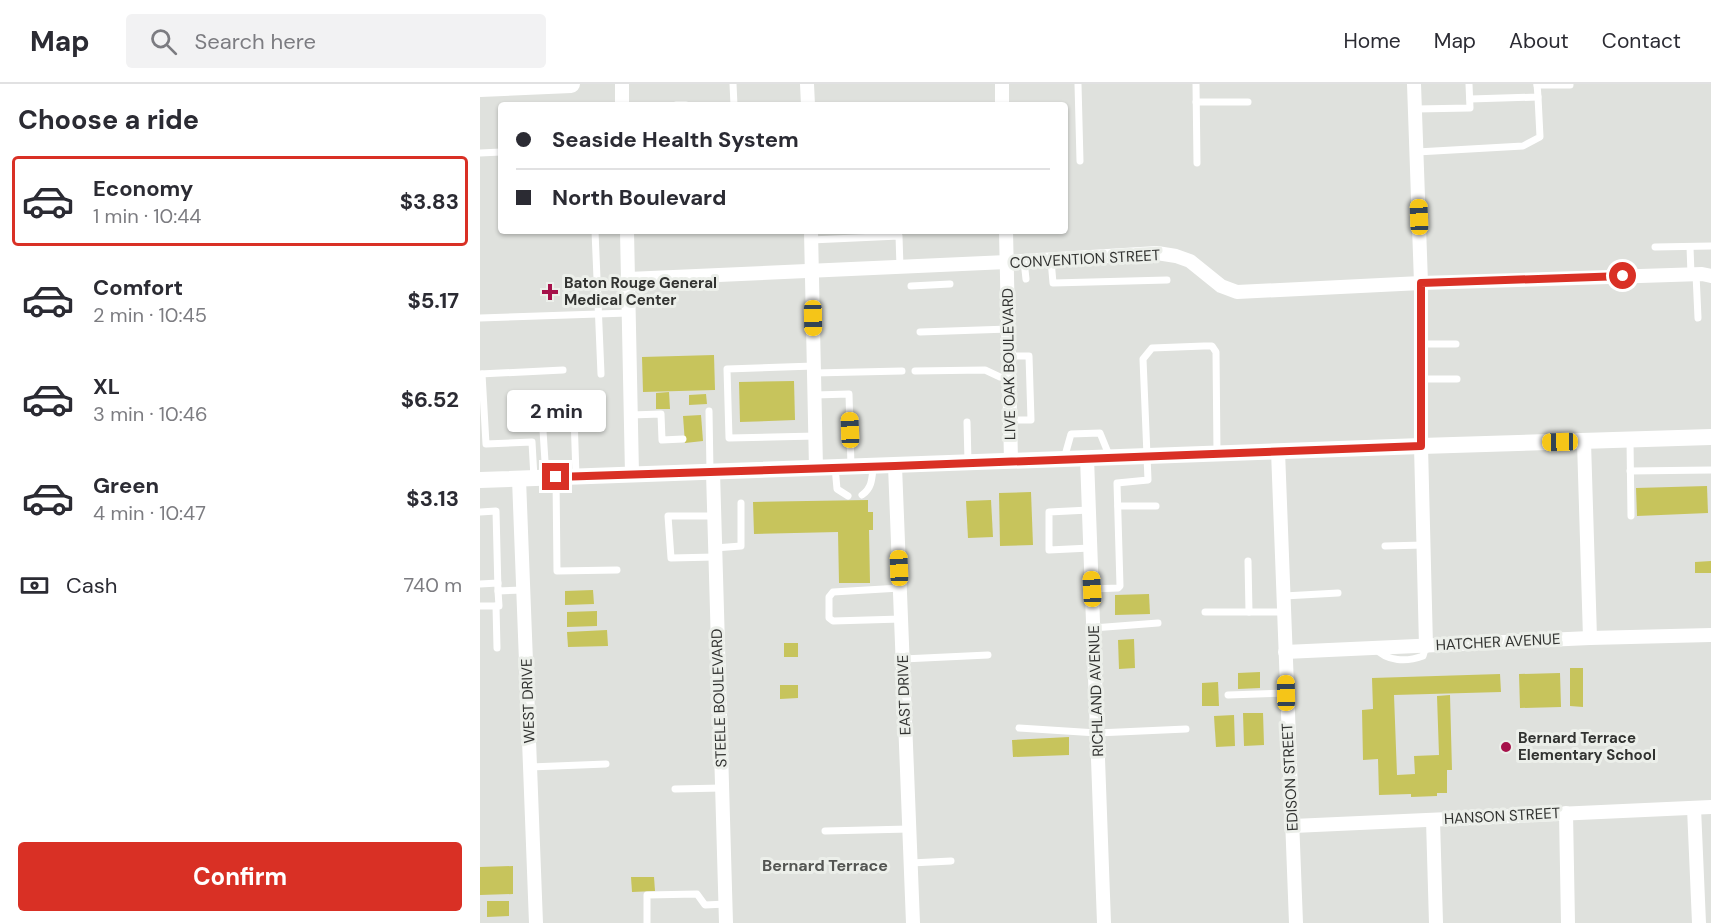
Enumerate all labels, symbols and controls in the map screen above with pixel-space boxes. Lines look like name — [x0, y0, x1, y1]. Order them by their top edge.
search box — [126, 14, 546, 68]
text: Map — [30, 23, 90, 60]
icon: search — [147, 25, 180, 58]
text: Search here — [195, 27, 316, 56]
text: Home — [1343, 27, 1401, 55]
text: Map — [1434, 27, 1476, 55]
text: About — [1509, 27, 1569, 55]
text: Contact — [1602, 27, 1681, 55]
text: Choose a ride — [18, 102, 199, 137]
text: Seaside Health System — [552, 125, 799, 154]
icon: car — [21, 174, 75, 228]
text: Economy — [93, 174, 193, 203]
text: North Boulevard — [552, 183, 726, 212]
text: $3.83 — [400, 187, 459, 216]
car — [1409, 199, 1429, 235]
text: 1 min · 10:44 — [93, 203, 202, 229]
street label: CONVENTION STREET — [1009, 245, 1161, 273]
route start — [1609, 262, 1636, 289]
icon: car — [21, 273, 75, 327]
text: Comfort — [93, 273, 183, 302]
place label: Baton Rouge General Medical Center — [564, 273, 717, 310]
marker: Baton Rouge General Medical Center — [541, 283, 559, 301]
text: $5.17 — [407, 286, 459, 315]
street label: LIVE OAK BOULEVARD — [998, 288, 1020, 440]
car — [804, 300, 822, 336]
text: 2 min · 10:45 — [93, 302, 207, 328]
icon: car — [21, 372, 75, 426]
text: XL — [93, 372, 120, 401]
text: $6.52 — [401, 385, 459, 414]
callout: 2 min — [506, 390, 605, 432]
text: 2 min — [530, 398, 583, 424]
text: 3 min · 10:46 — [93, 401, 208, 427]
car — [840, 412, 860, 448]
car — [1542, 433, 1578, 451]
route end — [542, 463, 569, 490]
icon: car — [21, 471, 75, 525]
text: Green — [93, 471, 159, 500]
text: $3.13 — [406, 484, 459, 513]
text: 4 min · 10:47 — [93, 500, 206, 526]
car — [889, 550, 909, 586]
icon: cash — [18, 569, 51, 602]
text: Cash — [66, 571, 117, 600]
car — [1082, 571, 1102, 607]
text: 740 m — [404, 572, 462, 598]
street label: RICHLAND AVENUE — [1084, 625, 1108, 757]
street label: STEELE BOULEVARD — [707, 628, 731, 768]
street label: HATCHER AVENUE — [1435, 629, 1561, 655]
street label: EAST DRIVE — [893, 654, 915, 736]
street label: WEST DRIVE — [517, 658, 539, 744]
car — [1277, 675, 1295, 711]
street label: EDISON STREET — [1277, 722, 1303, 832]
place label: Bernard Terrace Elementary School — [1518, 728, 1656, 765]
marker: Bernard Terrace Elementary School — [1499, 740, 1513, 754]
street label: HANSON STREET — [1443, 803, 1561, 829]
button: Confirm — [18, 842, 462, 911]
district label: Bernard Terrace — [762, 855, 888, 876]

